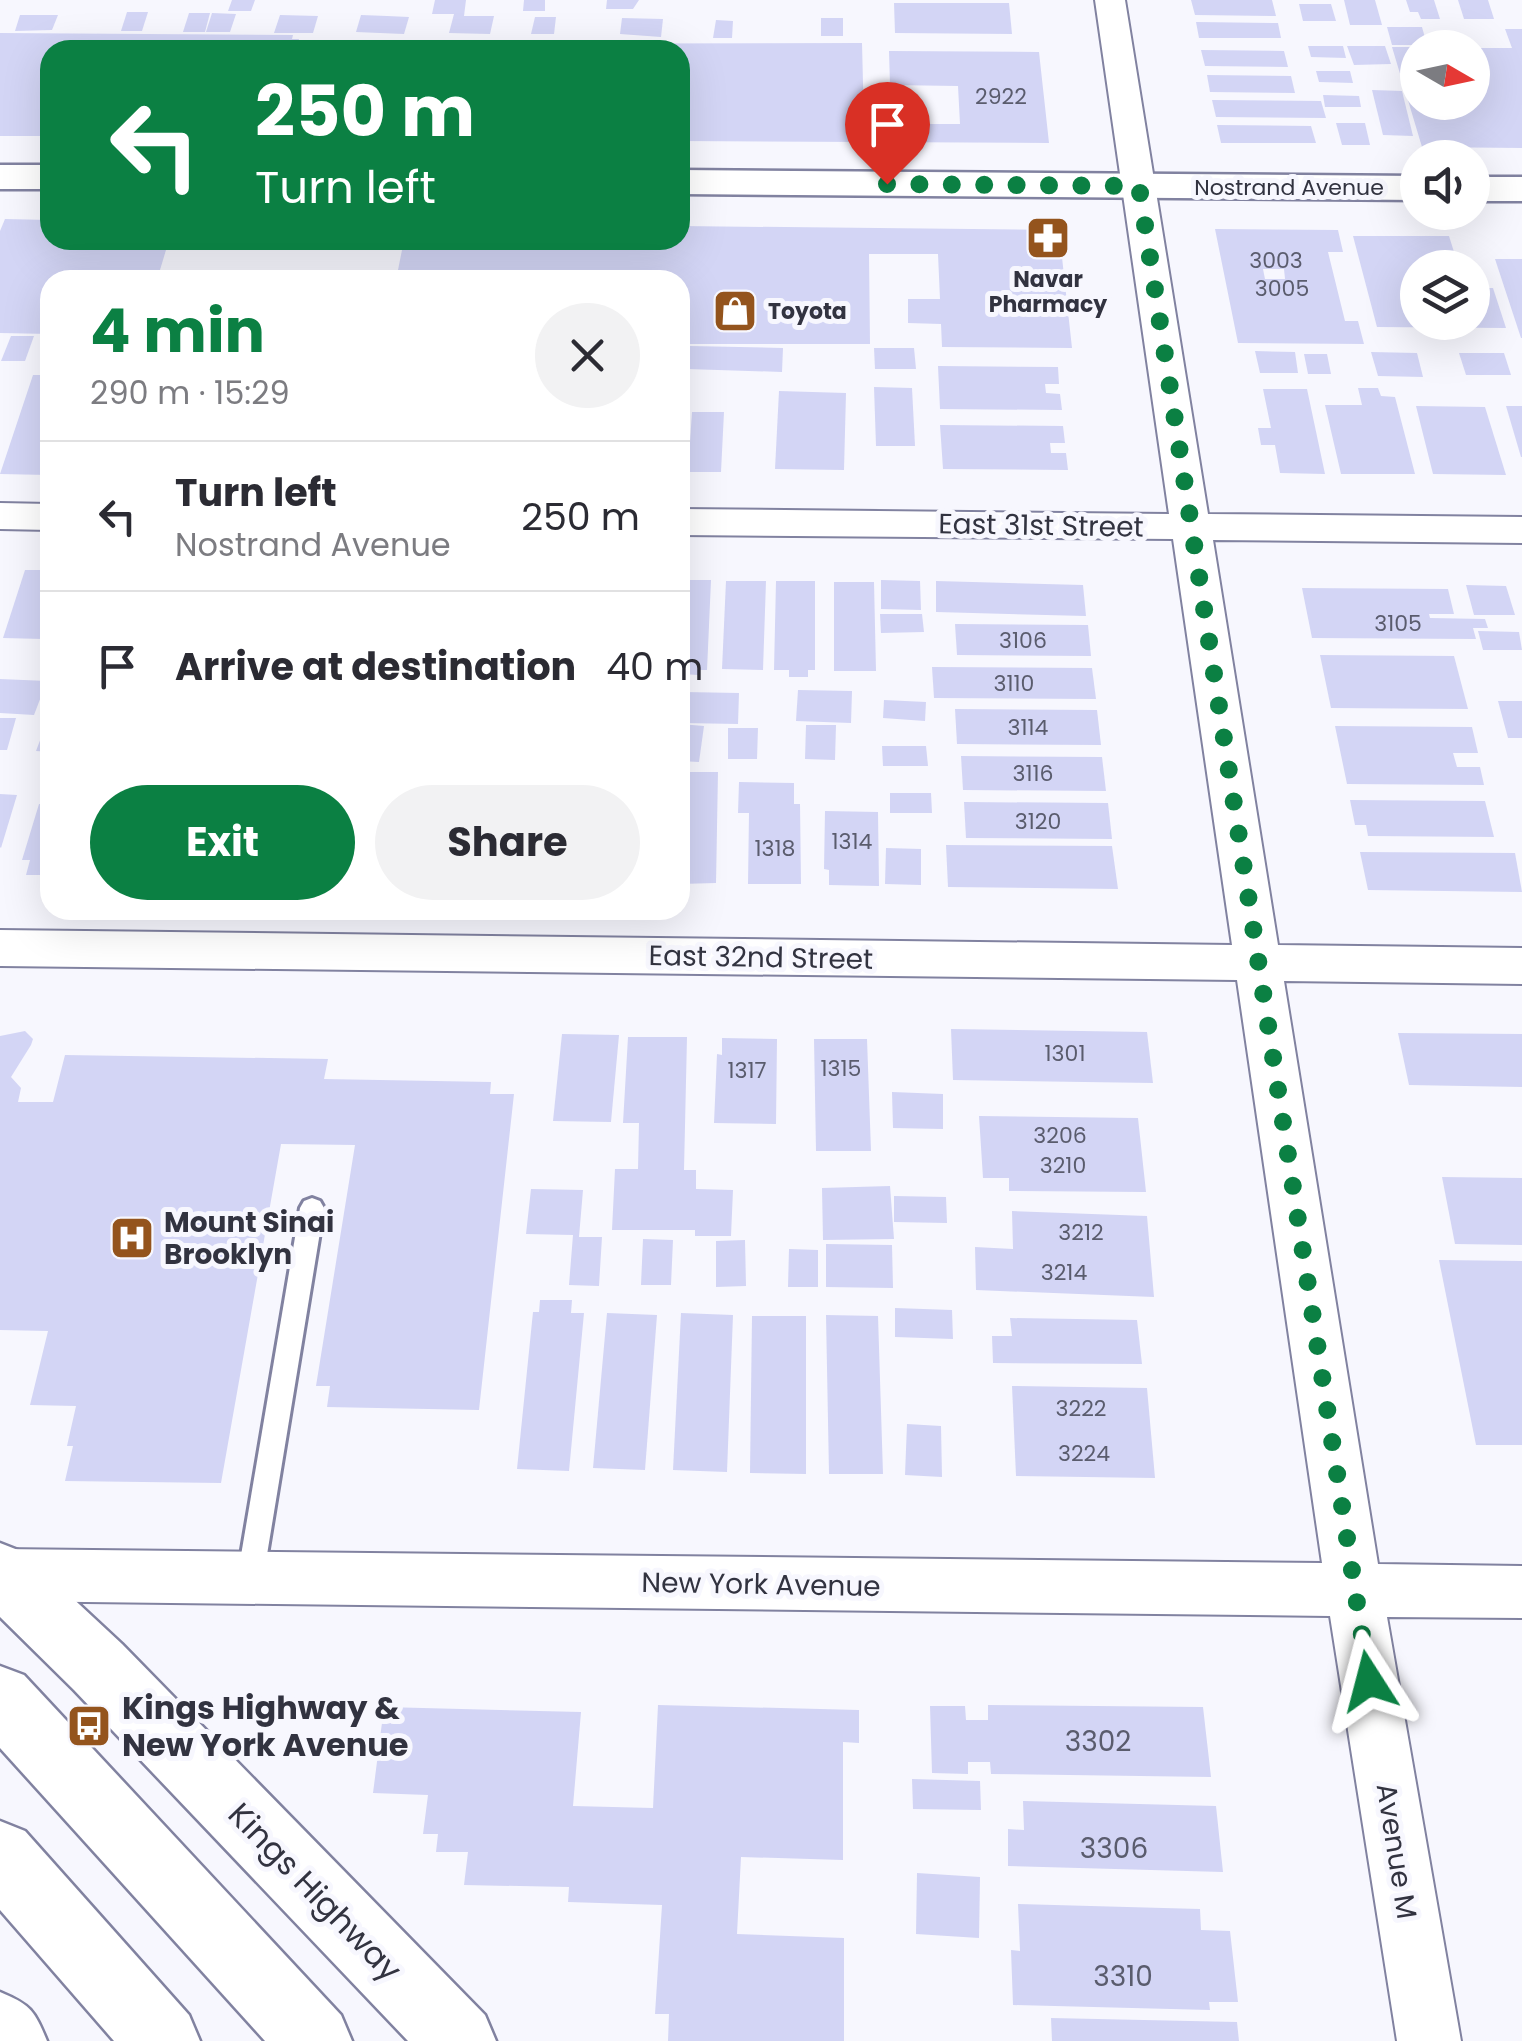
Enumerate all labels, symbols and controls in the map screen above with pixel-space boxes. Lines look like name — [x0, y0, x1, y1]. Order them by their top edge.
north arrow — [1400, 30, 1490, 120]
map controls — [1400, 30, 1490, 340]
text: 250 m — [255, 62, 475, 161]
icon: left — [90, 80, 220, 210]
house number: 2922 — [975, 81, 1027, 112]
pin — [845, 82, 930, 185]
icon: arrive — [860, 97, 915, 152]
button: sound — [1400, 140, 1490, 230]
text: Turn left — [255, 156, 436, 219]
street label: Nostrand Avenue — [1194, 172, 1384, 203]
pharmacy icon: Navar Pharmacy — [1025, 215, 1071, 261]
house number: 3003 — [1249, 245, 1303, 276]
button: layers — [1400, 250, 1490, 340]
place label: Navar Pharmacy — [989, 264, 1107, 320]
house number: 3005 — [1255, 273, 1309, 304]
shop icon: Toyota — [712, 288, 758, 334]
text: 4 min — [90, 289, 265, 373]
place label: Toyota — [768, 296, 847, 327]
button: close — [535, 303, 640, 408]
text: 290 m · 15:29 — [90, 370, 290, 415]
text: Turn left — [175, 466, 337, 519]
icon: left — [90, 489, 145, 544]
text: 250 m — [521, 490, 640, 543]
street label: East 31st Street — [938, 504, 1144, 547]
text: Nostrand Avenue — [175, 522, 451, 567]
house number: 3105 — [1374, 608, 1422, 639]
house number: 3106 — [999, 625, 1047, 656]
icon: arrive — [90, 639, 145, 694]
text: Arrive at destination — [175, 640, 576, 693]
text: 40 m — [606, 640, 703, 693]
house number: 3110 — [994, 668, 1034, 699]
house number: 3114 — [1008, 712, 1049, 743]
house number: 3116 — [1012, 758, 1054, 789]
button: Exit — [90, 785, 355, 900]
button: Share — [375, 785, 640, 900]
house number: 3120 — [1015, 806, 1061, 837]
house number: 1314 — [832, 826, 873, 857]
house number: 1318 — [755, 833, 795, 864]
street label: East 32nd Street — [648, 936, 874, 979]
house number: 1301 — [1045, 1038, 1085, 1069]
house number: 1315 — [821, 1053, 861, 1084]
house number: 1317 — [727, 1055, 767, 1086]
house number: 3206 — [1033, 1120, 1087, 1151]
house number: 3210 — [1040, 1150, 1086, 1181]
place label: Mount Sinai Brooklyn — [164, 1203, 334, 1274]
hospital icon: Mount Sinai Brooklyn — [109, 1215, 155, 1261]
house number: 3212 — [1058, 1217, 1104, 1248]
house number: 3214 — [1041, 1257, 1087, 1288]
house number: 3222 — [1056, 1393, 1106, 1424]
house number: 3224 — [1058, 1438, 1110, 1469]
street label: New York Avenue — [641, 1563, 881, 1606]
position arrow — [1317, 1629, 1421, 1733]
place label: Kings Highway & New York Avenue — [122, 1685, 409, 1767]
bus stop icon: Kings Highway & New York Avenue — [66, 1703, 112, 1749]
house number: 3302 — [1065, 1722, 1131, 1761]
street label: Avenue M — [1367, 1781, 1426, 1922]
street label: Kings Highway — [218, 1792, 412, 1991]
house number: 3306 — [1080, 1829, 1148, 1868]
house number: 3310 — [1093, 1957, 1153, 1996]

